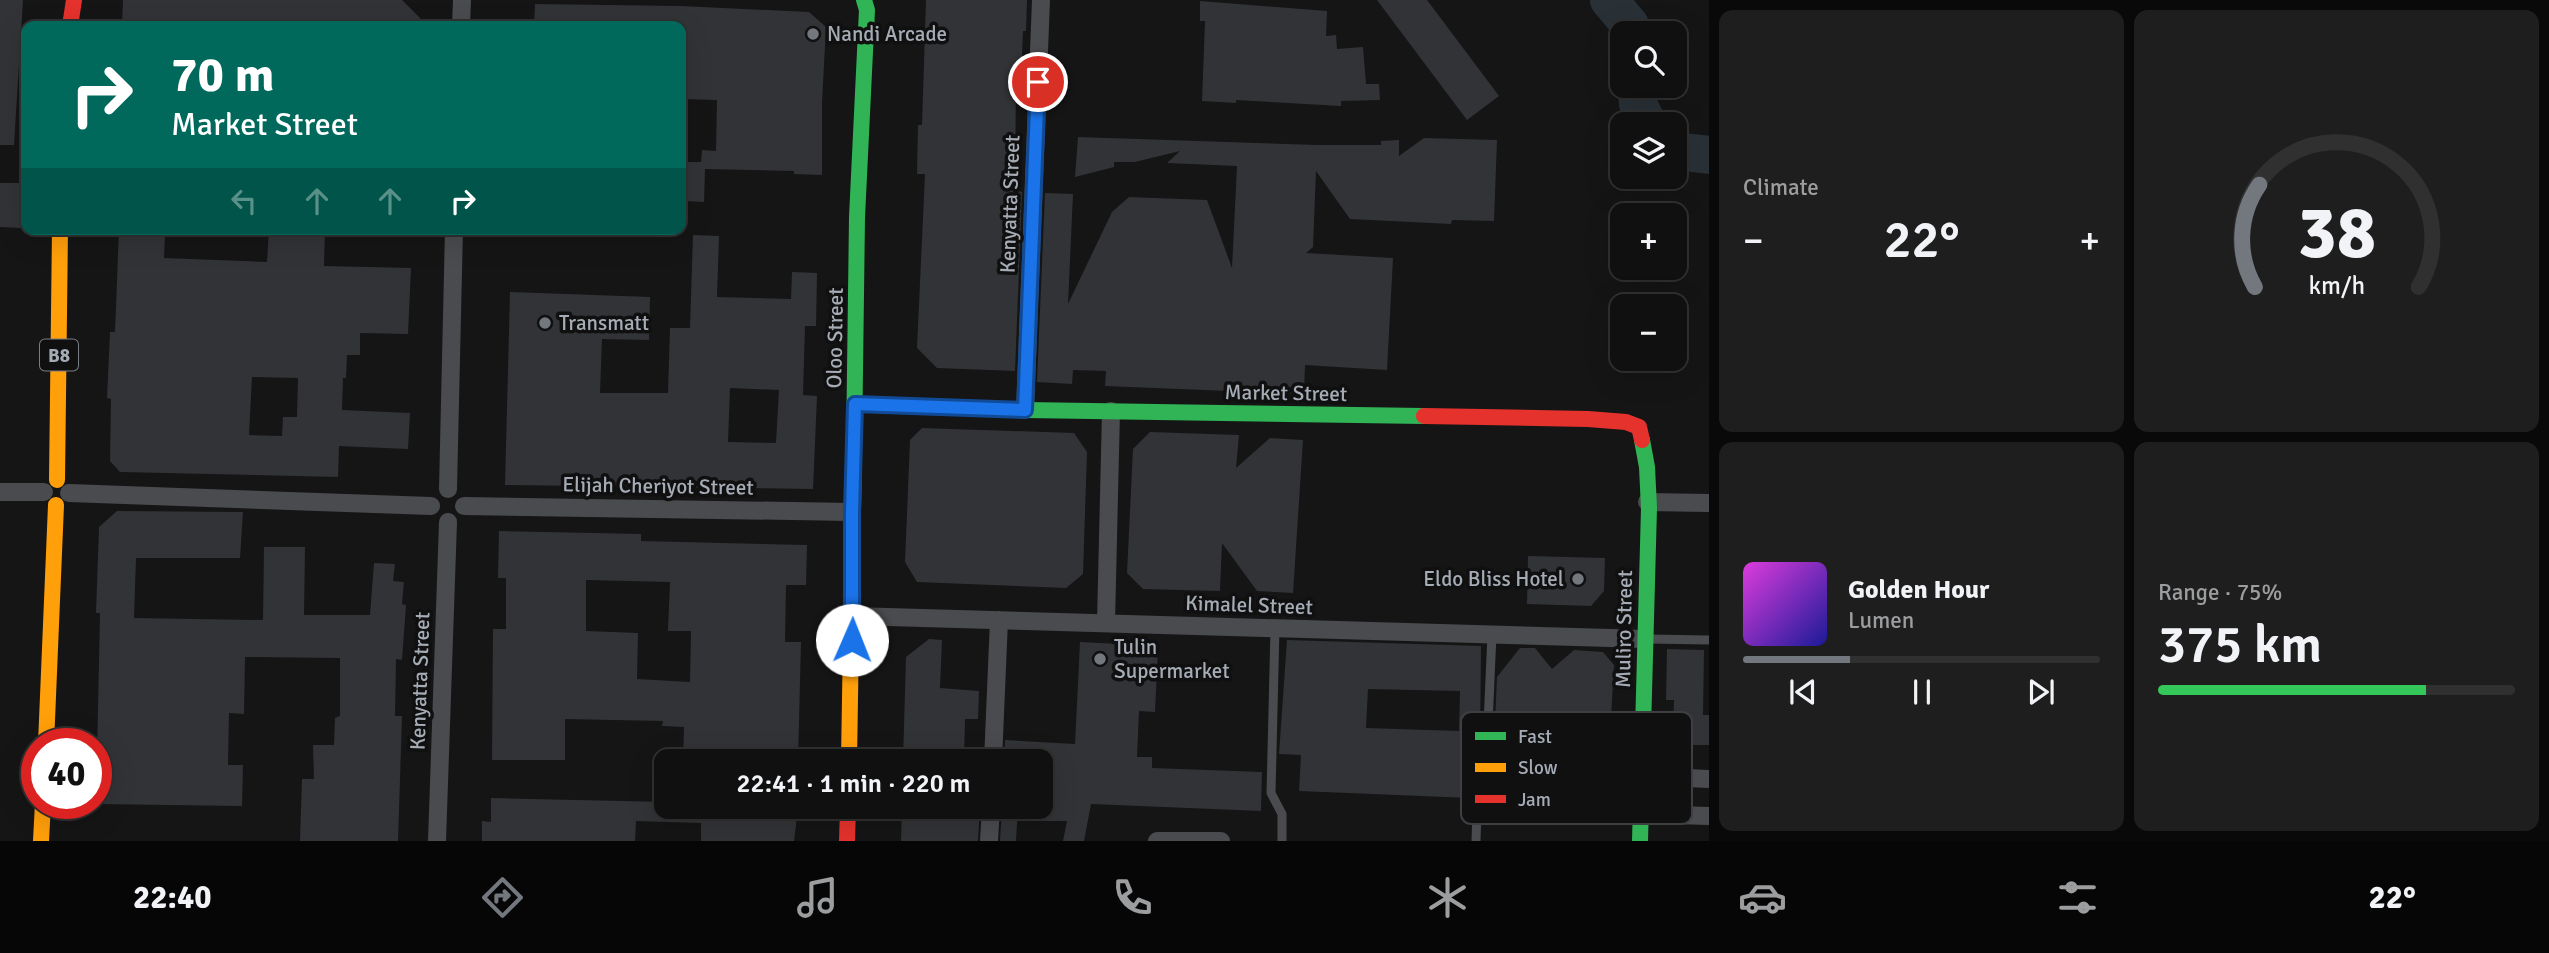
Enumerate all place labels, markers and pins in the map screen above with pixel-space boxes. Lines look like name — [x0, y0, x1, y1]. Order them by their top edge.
place label: Nandi Arcade — [827, 21, 947, 47]
marker: Nandi Arcade — [805, 26, 821, 42]
pin — [1008, 52, 1068, 112]
place label: Transmatt — [559, 310, 649, 336]
marker: Transmatt — [537, 315, 553, 331]
place label: Eldo Bliss Hotel — [1423, 566, 1564, 592]
marker: Eldo Bliss Hotel — [1570, 571, 1586, 587]
place label: Tulin Supermarket — [1114, 634, 1230, 684]
marker: Tulin Supermarket — [1092, 651, 1108, 667]

